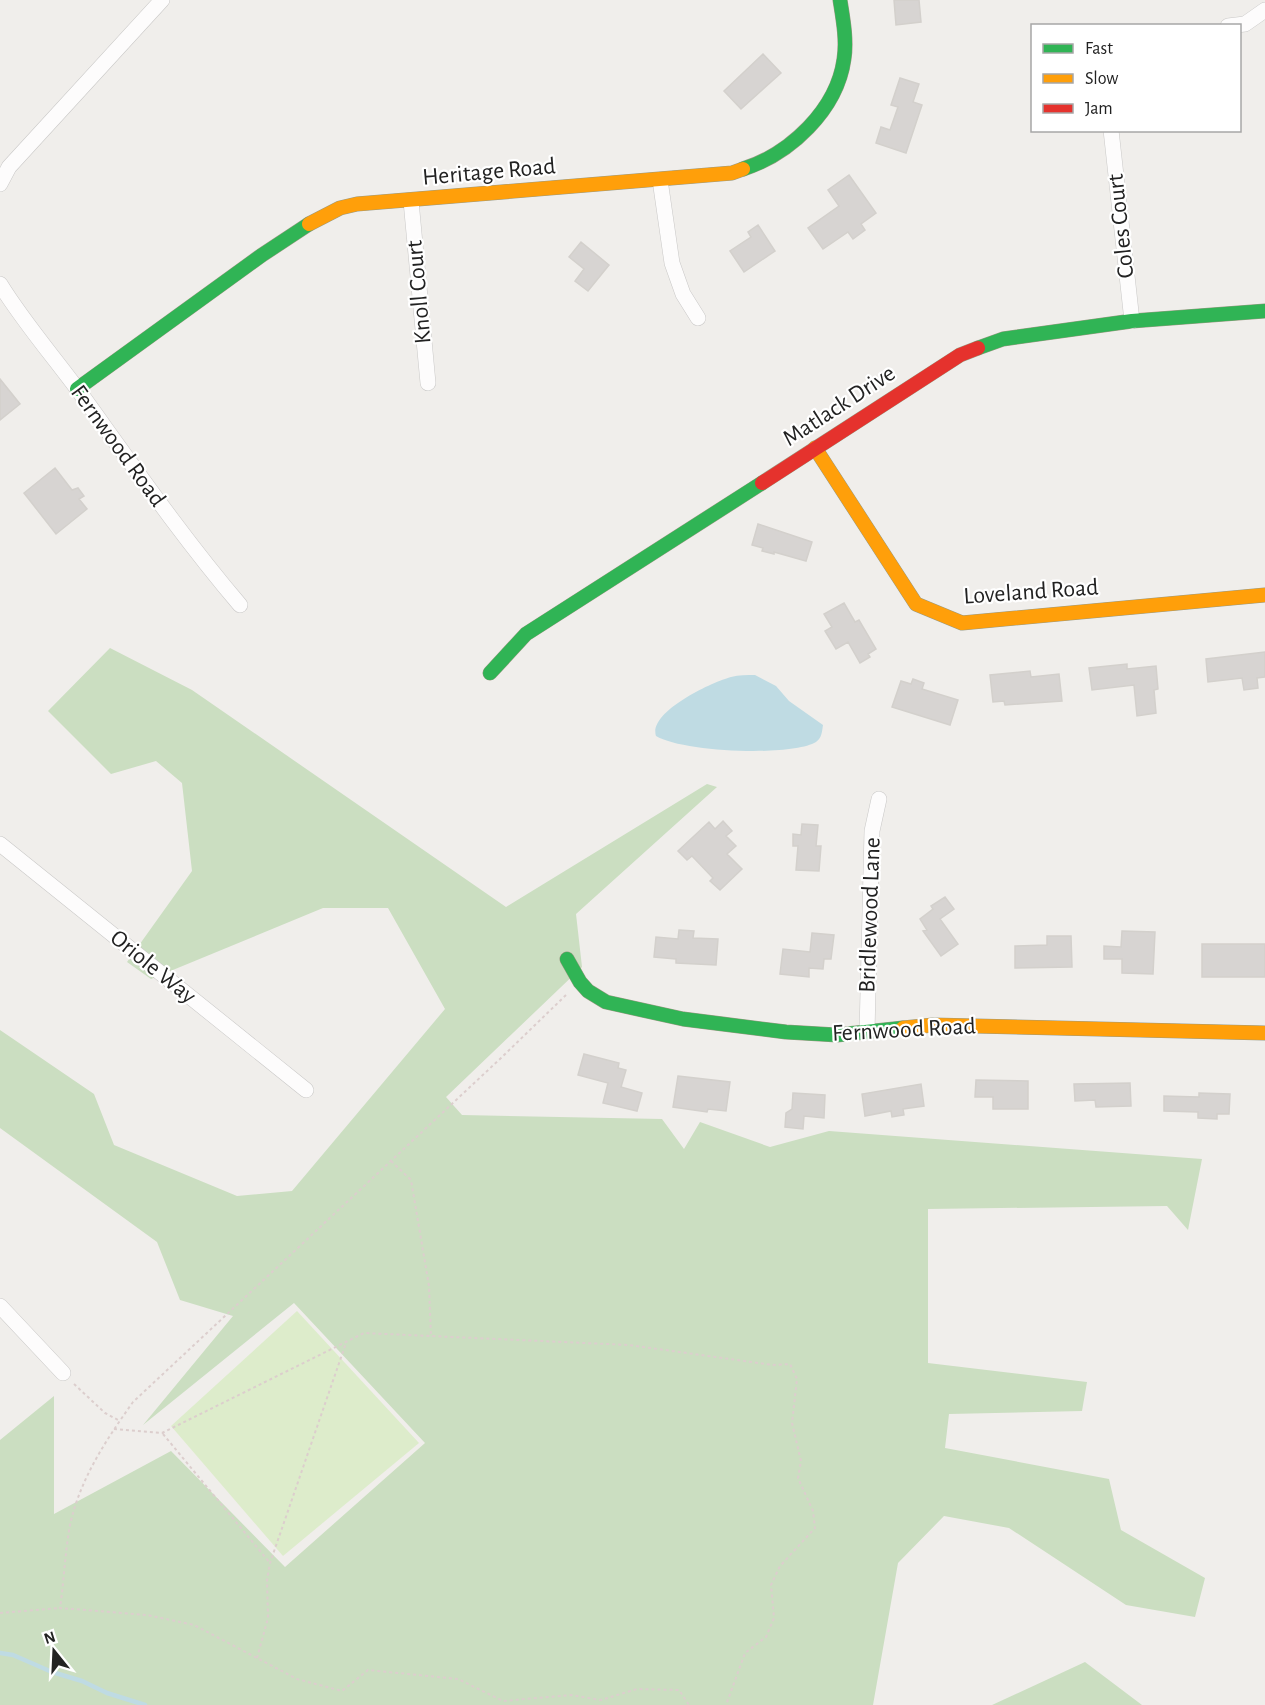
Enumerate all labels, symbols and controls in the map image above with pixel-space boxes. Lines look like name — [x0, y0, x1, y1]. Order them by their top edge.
legend — [1031, 24, 1241, 132]
text: Fast — [1085, 40, 1113, 58]
text: Slow — [1085, 70, 1118, 88]
text: Jam — [1085, 100, 1113, 118]
street label: Heritage Road — [421, 154, 557, 190]
street label: Coles Court — [1104, 172, 1138, 279]
street label: Knoll Court — [402, 239, 435, 345]
street label: Matlack Drive — [779, 361, 899, 451]
street label: Fernwood Road — [66, 381, 170, 511]
street label: Loveland Road — [963, 575, 1099, 609]
street label: Bridlewood Lane — [855, 837, 885, 993]
street label: Oriole Way — [106, 925, 200, 1009]
street label: Fernwood Road — [832, 1014, 976, 1046]
north arrow — [24, 1621, 84, 1681]
text: N — [42, 1628, 57, 1647]

